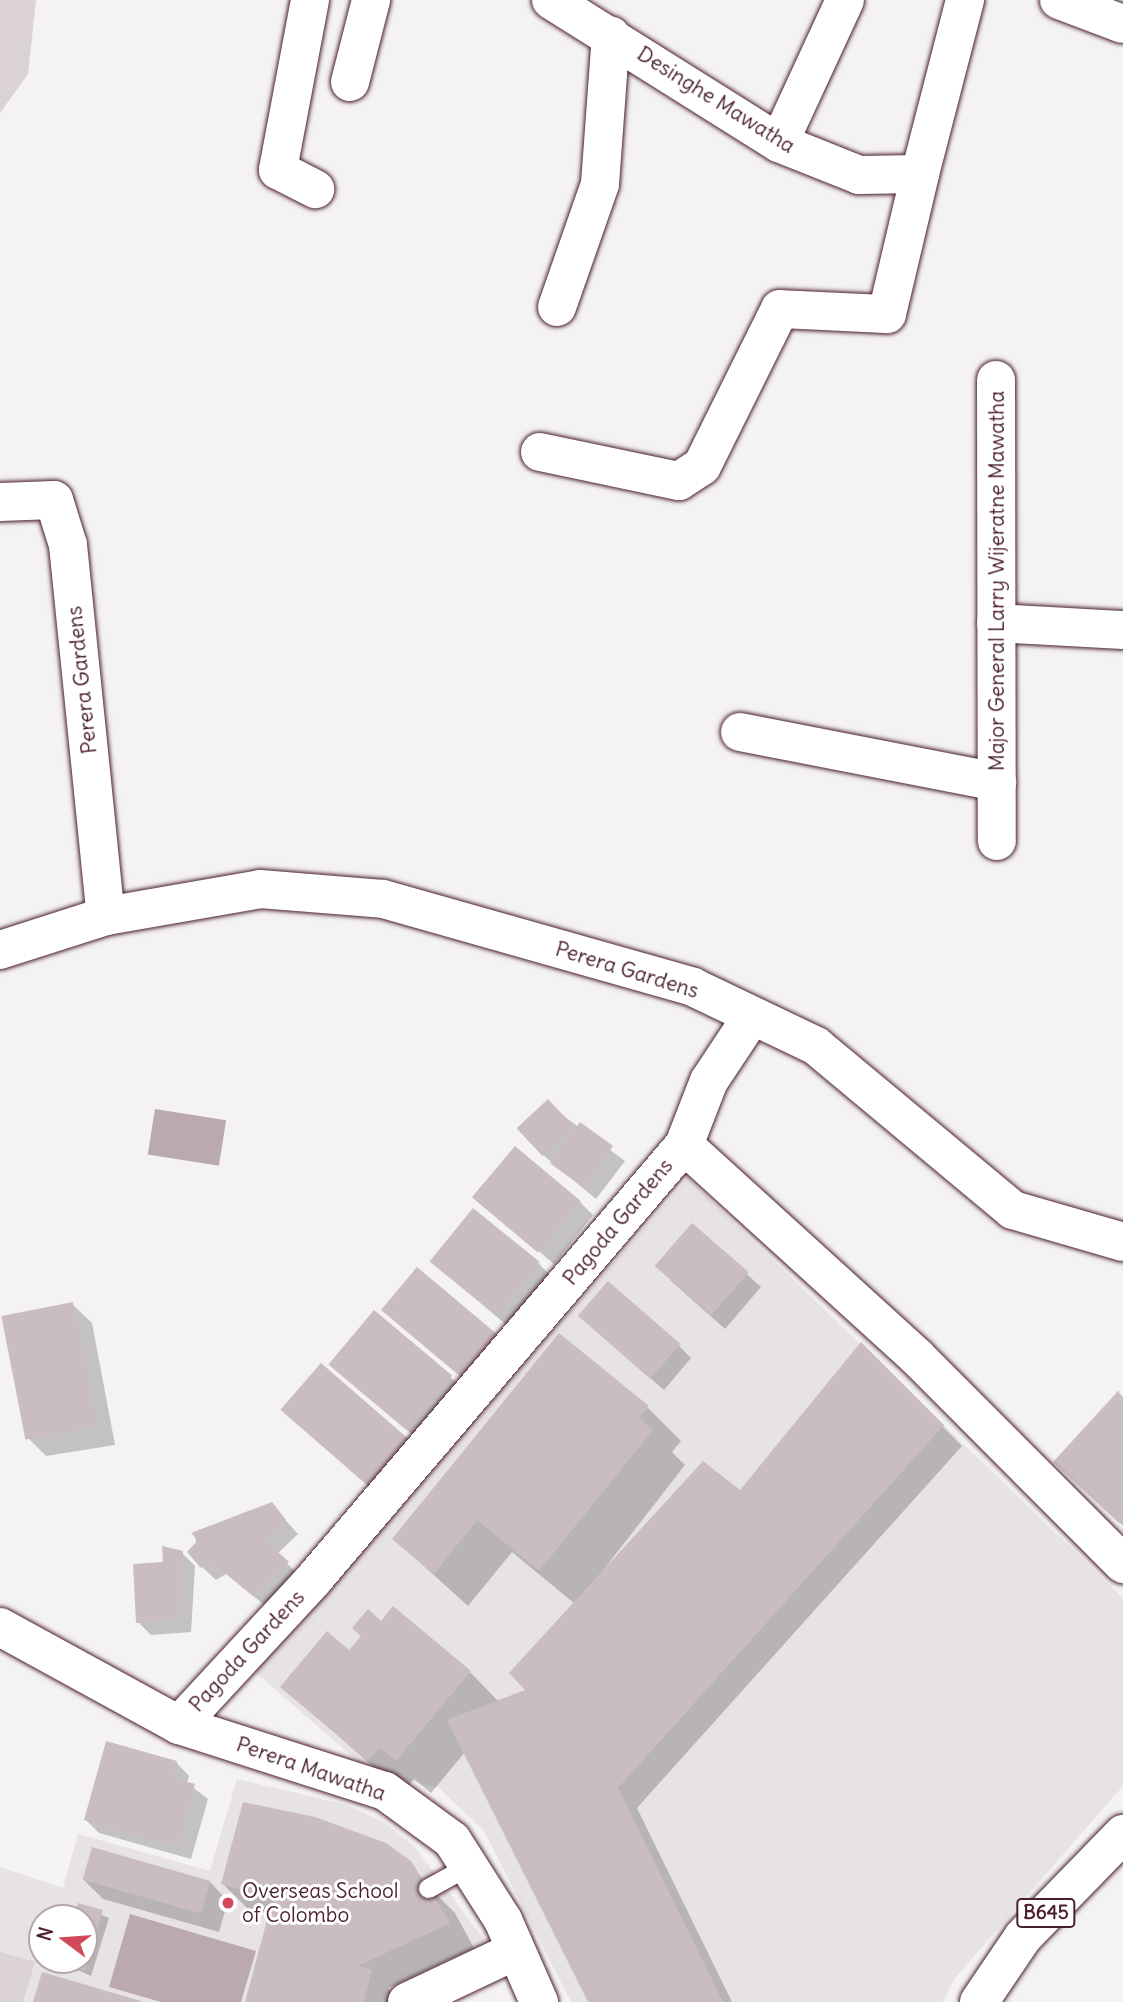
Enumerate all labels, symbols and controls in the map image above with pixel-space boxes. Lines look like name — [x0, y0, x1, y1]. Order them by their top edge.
street label: Desinghe Mawatha — [632, 41, 800, 159]
street label: Major General Larry Wijeratne Mawatha — [984, 391, 1010, 771]
street label: Perera Gardens — [62, 605, 102, 755]
street label: Perera Gardens — [552, 936, 702, 1004]
street label: Pagoda Gardens — [558, 1154, 678, 1290]
street label: Pagoda Gardens — [184, 1585, 310, 1717]
street label: Perera Mawatha — [233, 1732, 389, 1806]
place label: Overseas School of Colombo — [242, 1878, 399, 1928]
marker: Overseas School of Colombo — [220, 1895, 236, 1911]
road number: B645 — [1016, 1898, 1076, 1928]
north arrow — [28, 1904, 98, 1974]
text: N — [31, 1924, 58, 1943]

